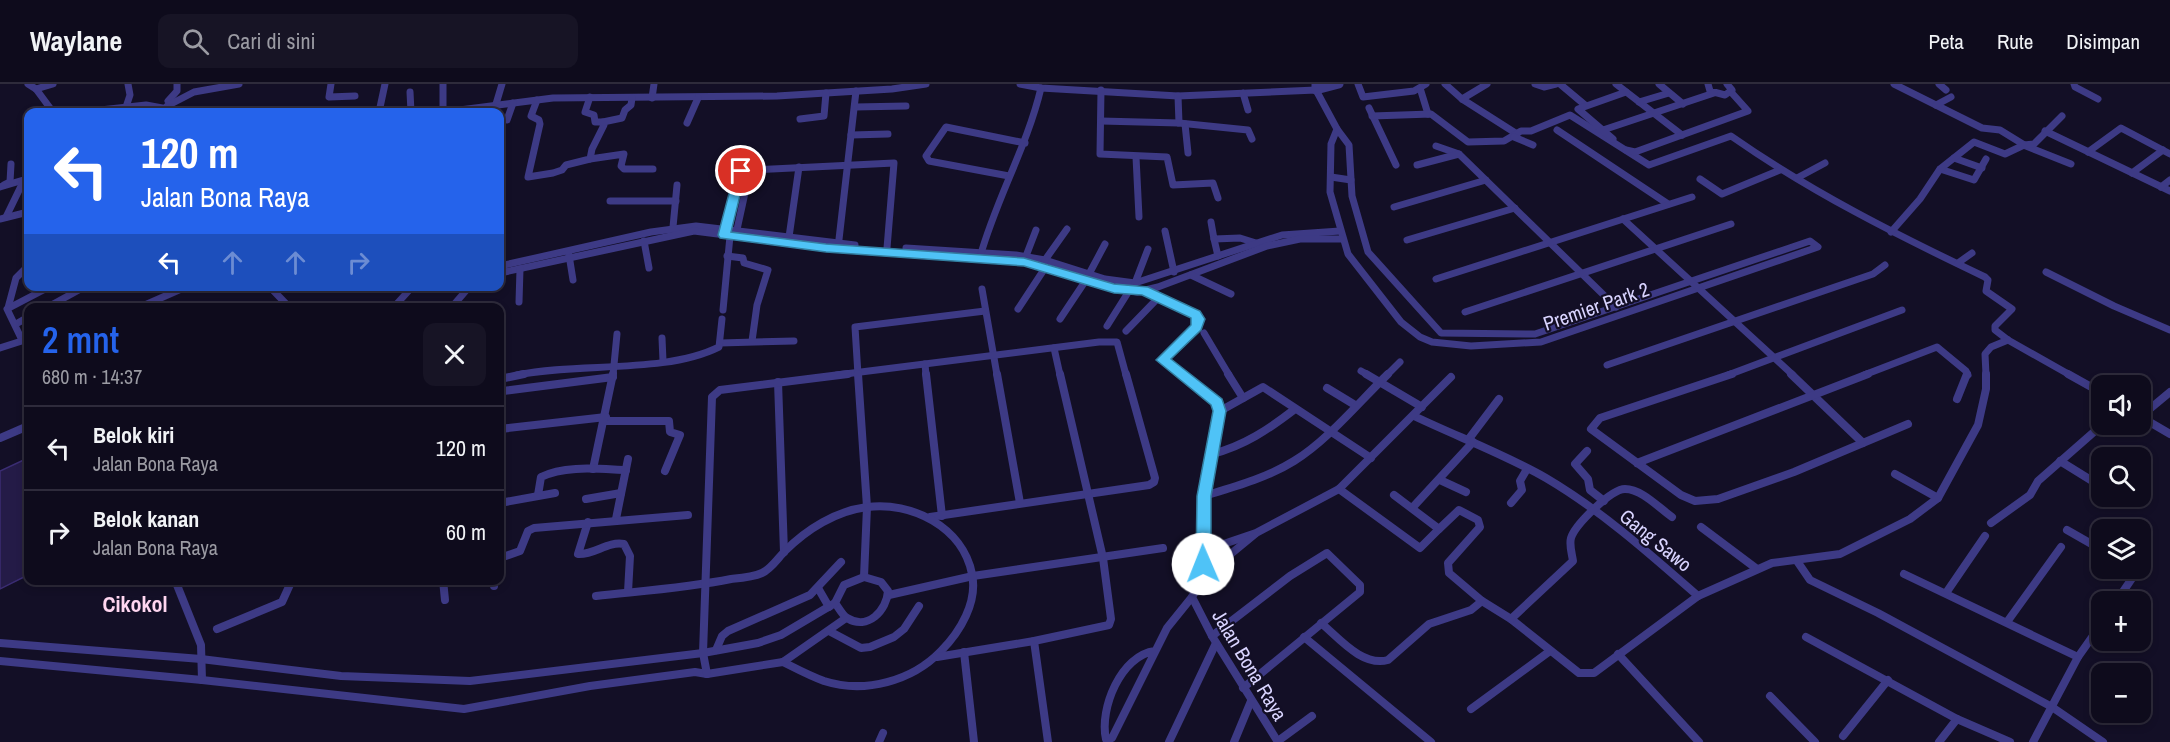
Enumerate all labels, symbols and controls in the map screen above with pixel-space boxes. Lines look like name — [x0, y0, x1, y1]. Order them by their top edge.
search box — [158, 14, 578, 68]
text: Waylane — [30, 22, 122, 60]
icon: search — [179, 25, 212, 58]
text: Cari di sini — [227, 26, 316, 56]
text: Peta — [1928, 27, 1964, 56]
text: Rute — [1997, 27, 2033, 56]
text: Disimpan — [2066, 27, 2140, 56]
text: 120 m — [141, 125, 239, 181]
icon: left — [42, 132, 120, 210]
pin — [715, 145, 766, 196]
icon: arrive — [724, 154, 757, 187]
text: Jalan Bona Raya — [141, 179, 310, 215]
icon: left — [153, 246, 186, 279]
icon: ahead — [216, 246, 249, 279]
icon: ahead — [279, 246, 312, 279]
icon: right — [342, 246, 375, 279]
street label: Premier Park 2 — [1539, 275, 1653, 337]
text: 2 mnt — [42, 316, 119, 364]
button: close — [423, 323, 486, 386]
text: 680 m · 14:37 — [42, 363, 142, 390]
map controls — [2091, 375, 2151, 723]
button: sound — [2091, 375, 2151, 435]
text: Belok kiri — [93, 420, 174, 450]
icon: left — [42, 432, 75, 465]
text: 120 m — [436, 433, 486, 463]
button: search — [2091, 447, 2151, 507]
text: Jalan Bona Raya — [93, 450, 218, 477]
street label: Gang Sawo — [1614, 503, 1698, 577]
text: Belok kanan — [93, 504, 199, 534]
icon: right — [42, 516, 75, 549]
text: 60 m — [446, 517, 486, 547]
button: layers — [2091, 519, 2151, 579]
position arrow — [1171, 532, 1235, 596]
text: Jalan Bona Raya — [93, 534, 218, 561]
district label: Cikokol — [102, 589, 168, 619]
button: + — [2091, 591, 2151, 651]
street label: Jalan Bona Raya — [1206, 605, 1294, 725]
button: − — [2091, 663, 2151, 723]

